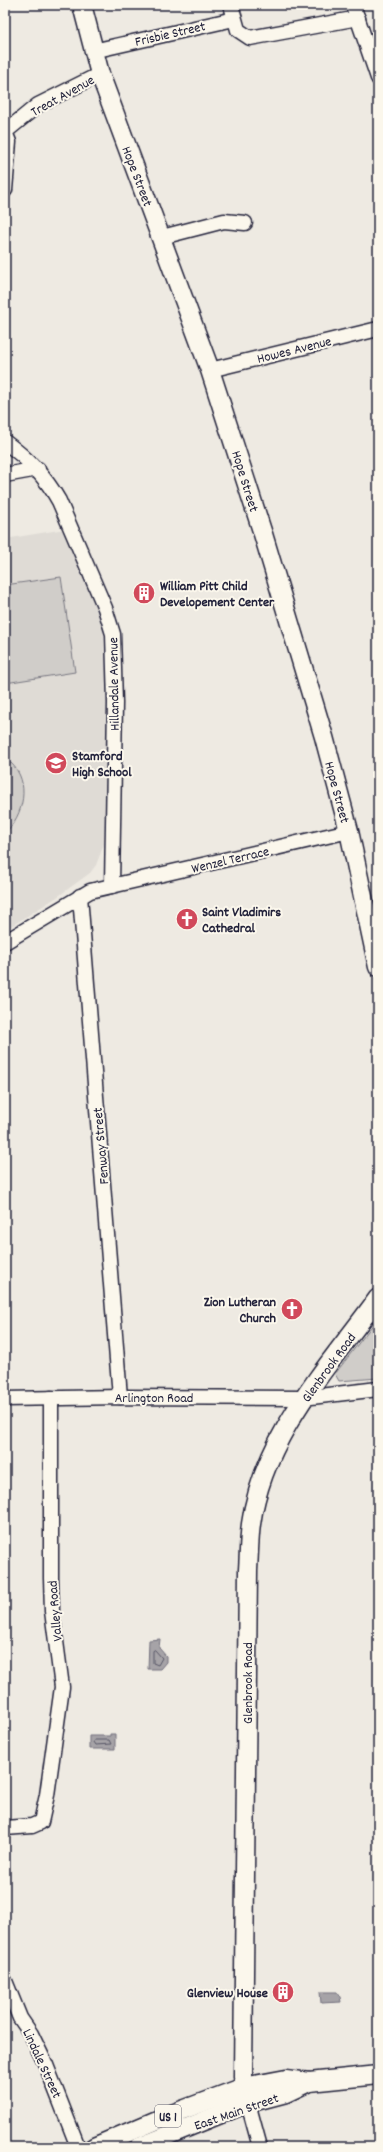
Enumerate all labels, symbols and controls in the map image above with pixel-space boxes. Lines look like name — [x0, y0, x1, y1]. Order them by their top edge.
street label: Frisbie Street — [133, 17, 208, 53]
street label: Treat Avenue — [27, 71, 99, 123]
street label: Hope Street — [115, 144, 157, 210]
street label: Howes Avenue — [255, 332, 334, 370]
street label: Hope Street — [225, 448, 263, 515]
place label: William Pitt Child Developement Center — [160, 577, 275, 613]
building icon: William Pitt Child Developement Center — [131, 580, 157, 606]
street label: Hillandale Avenue — [104, 637, 126, 731]
place label: Stamford High School — [72, 747, 132, 783]
school or university icon: Stamford High School — [43, 750, 69, 776]
street label: Hope Street — [318, 759, 354, 826]
street label: Wenzel Terrace — [190, 842, 271, 880]
place label: Saint Vladimirs Cathedral — [202, 903, 281, 939]
church icon: Saint Vladimirs Cathedral — [174, 906, 200, 932]
street label: Fenway Street — [89, 1106, 115, 1185]
place label: Zion Lutheran Church — [204, 1293, 277, 1329]
church icon: Zion Lutheran Church — [279, 1296, 305, 1322]
street label: Glenbrook Road — [297, 1329, 362, 1407]
street label: Arlington Road — [115, 1389, 193, 1409]
street label: Valley Road — [43, 1579, 69, 1642]
street label: Glenbrook Road — [239, 1642, 259, 1724]
building icon: Glenview House — [270, 1979, 296, 2005]
place label: Glenview House — [187, 1984, 268, 2004]
street label: Lindale Street — [16, 2026, 66, 2102]
street label: East Main Street — [192, 2089, 282, 2137]
road number: US 1 — [155, 2105, 181, 2127]

